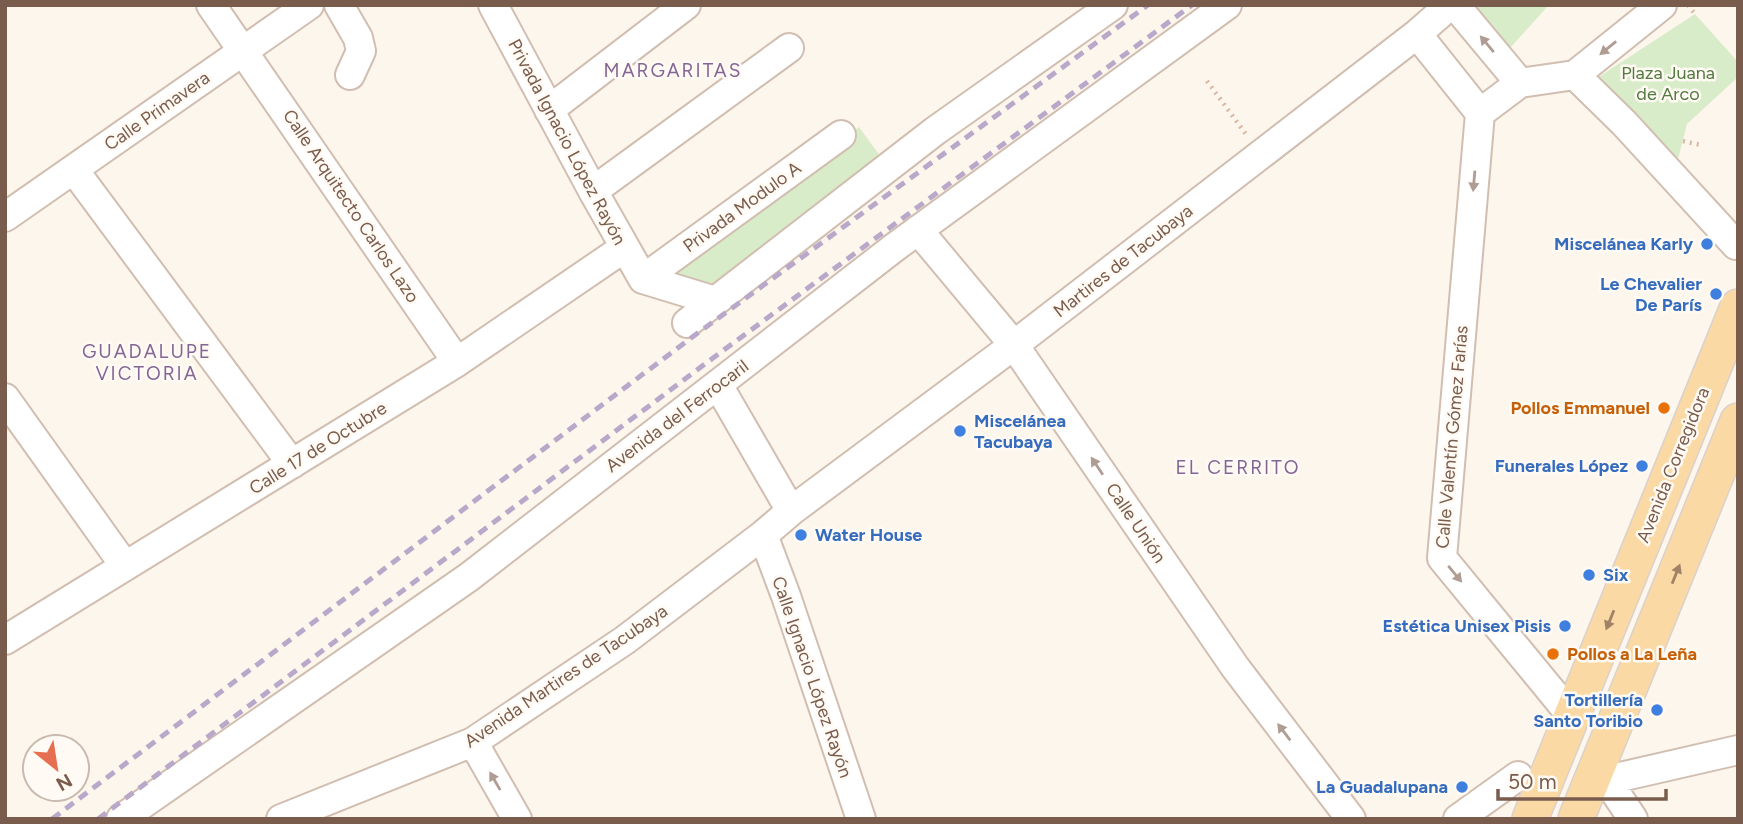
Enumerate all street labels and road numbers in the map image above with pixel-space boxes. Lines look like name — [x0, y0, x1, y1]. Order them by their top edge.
street label: Privada Ignacio López Rayón — [503, 35, 631, 249]
street label: Calle Primavera — [100, 67, 214, 155]
street label: Calle Arquitecto Carlos Lazo — [278, 105, 424, 307]
street label: Privada Modulo A — [679, 157, 805, 257]
street label: Martires de Tacubaya — [1049, 200, 1197, 322]
street label: Calle Valentín Gómez Farías — [1431, 325, 1473, 549]
street label: Avenida del Ferrocaril — [601, 355, 753, 477]
street label: Avenida Corregidora — [1632, 384, 1714, 546]
street label: Calle 17 de Octubre — [245, 397, 391, 499]
street label: Calle Unión — [1101, 479, 1171, 567]
street label: Calle Ignacio López Rayón — [767, 573, 857, 781]
street label: Avenida Martires de Tacubaya — [460, 600, 672, 752]

